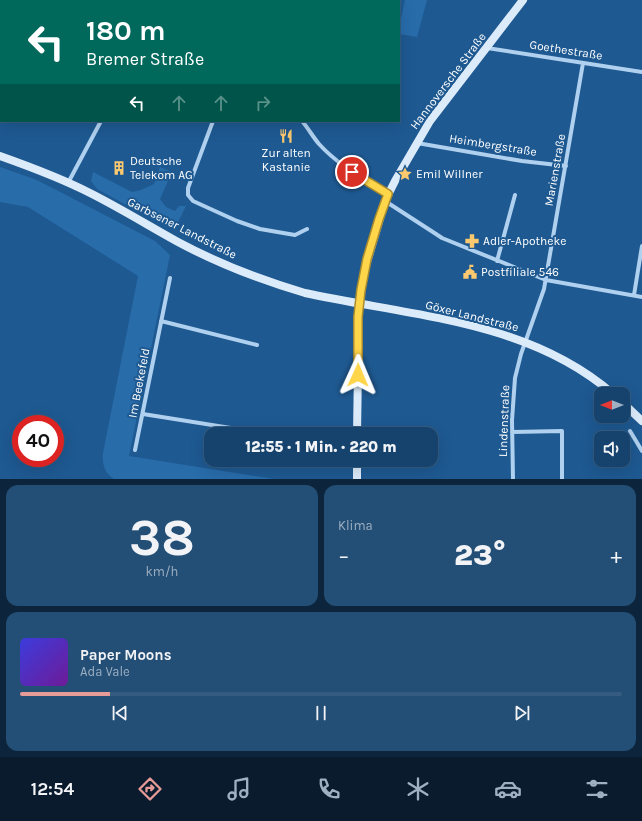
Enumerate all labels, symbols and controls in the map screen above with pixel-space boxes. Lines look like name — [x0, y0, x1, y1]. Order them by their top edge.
text: 180 m — [86, 14, 165, 47]
icon: left — [20, 16, 72, 68]
street label: Hannoversche Straße — [407, 30, 489, 132]
street label: Goethestraße — [529, 37, 603, 63]
text: Bremer Straße — [86, 48, 204, 70]
icon: left — [126, 92, 148, 114]
icon: ahead — [168, 92, 190, 114]
icon: ahead — [210, 92, 232, 114]
icon: right — [252, 92, 274, 114]
restaurant icon: Zur alten Kastanie — [278, 128, 294, 144]
street label: Heimbergstraße — [448, 131, 538, 159]
street label: Marienstraße — [542, 133, 568, 207]
place label: Zur alten Kastanie — [261, 146, 311, 174]
place label: Deutsche Telekom AG — [130, 154, 193, 182]
pin — [335, 155, 369, 189]
building icon: Deutsche Telekom AG — [111, 160, 127, 176]
icon: arrive — [341, 161, 363, 183]
place icon: Emil Willner — [397, 166, 413, 182]
place label: Emil Willner — [416, 167, 483, 181]
street label: Garbsener Landstraße — [125, 194, 239, 262]
pharmacy icon: Adler-Apotheke — [464, 233, 480, 249]
place label: Adler-Apotheke — [483, 234, 566, 248]
public building icon: Postfiliale 546 — [462, 264, 478, 280]
place label: Postfiliale 546 — [481, 265, 559, 279]
street label: Göxer Landstraße — [424, 298, 520, 334]
street label: Im Beekefeld — [125, 347, 153, 419]
position arrow — [337, 354, 379, 396]
street label: Lindenstraße — [496, 385, 512, 457]
north arrow — [594, 387, 630, 423]
map controls — [594, 387, 630, 467]
speed limit sign: 40 — [12, 415, 64, 467]
button: sound — [594, 431, 630, 467]
text: 12:55 · 1 Min. · 220 m — [245, 438, 397, 456]
text: 38 — [129, 507, 195, 568]
text: Klima — [338, 518, 373, 533]
text: 23° — [454, 537, 506, 573]
text: − — [338, 543, 350, 569]
text: + — [610, 543, 622, 569]
text: km/h — [146, 564, 178, 579]
text: Paper Moons — [80, 646, 172, 664]
text: Ada Vale — [80, 664, 130, 679]
icon: previous — [109, 702, 131, 724]
icon: pause — [310, 702, 332, 724]
icon: next — [511, 702, 533, 724]
icon: directions — [136, 775, 164, 803]
icon: music — [225, 775, 253, 803]
icon: phone — [315, 775, 343, 803]
icon: climate — [404, 775, 432, 803]
icon: car — [494, 775, 522, 803]
icon: filters — [583, 775, 611, 803]
text: 12:54 — [31, 778, 74, 800]

